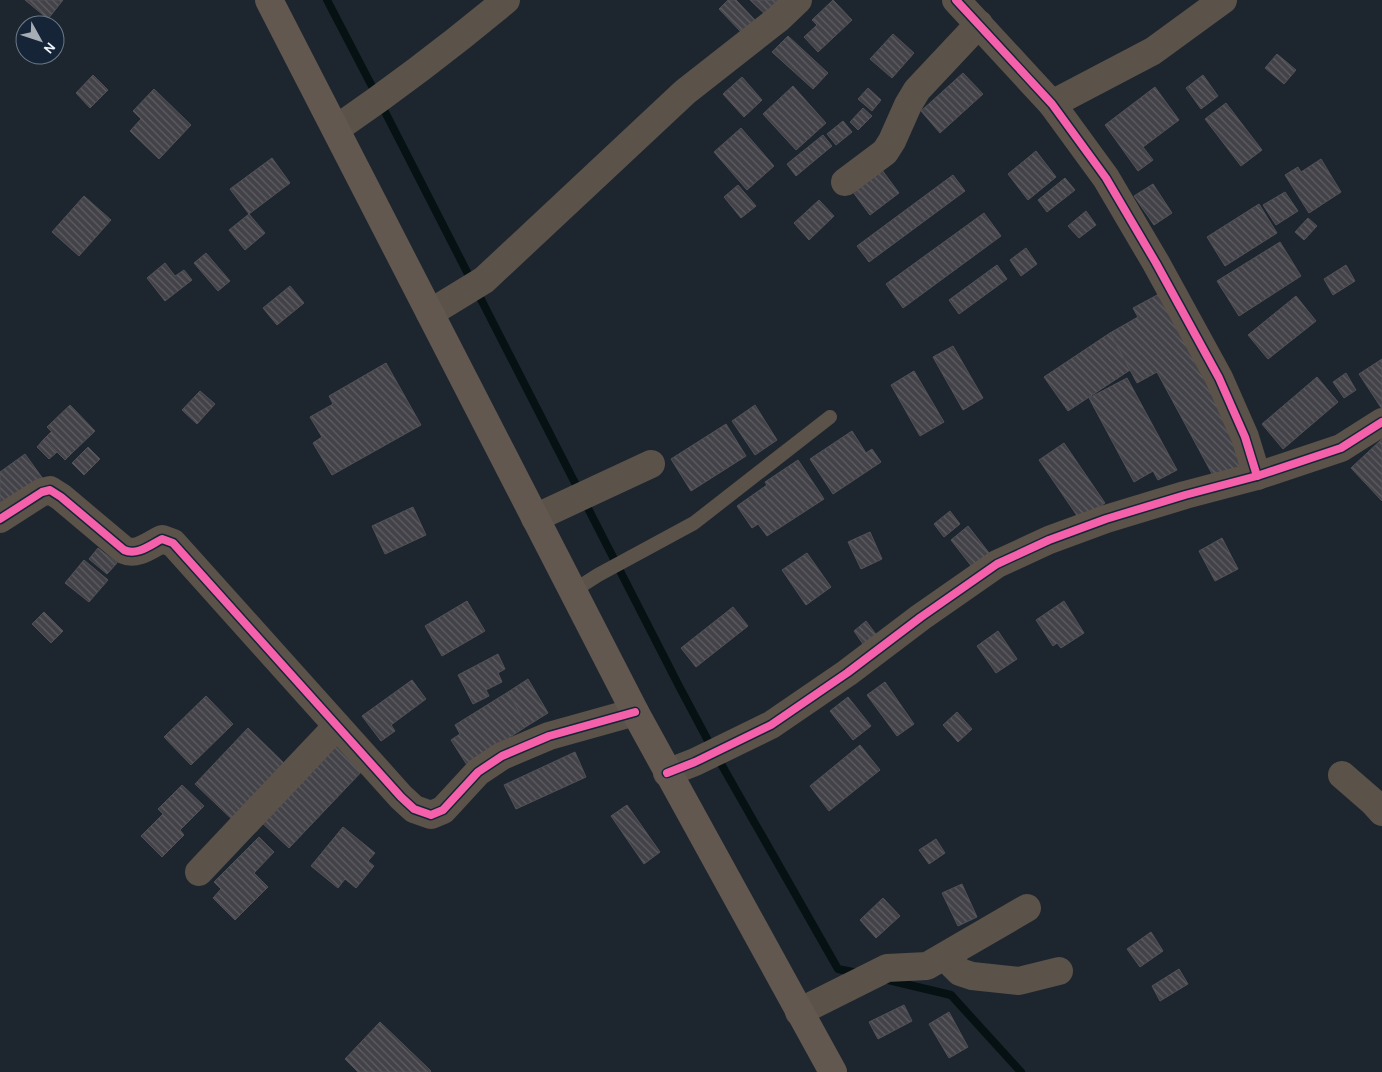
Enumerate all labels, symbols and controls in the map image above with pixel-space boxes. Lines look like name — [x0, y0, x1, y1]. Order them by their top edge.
north arrow — [15, 15, 65, 65]
text: N — [40, 39, 59, 57]

